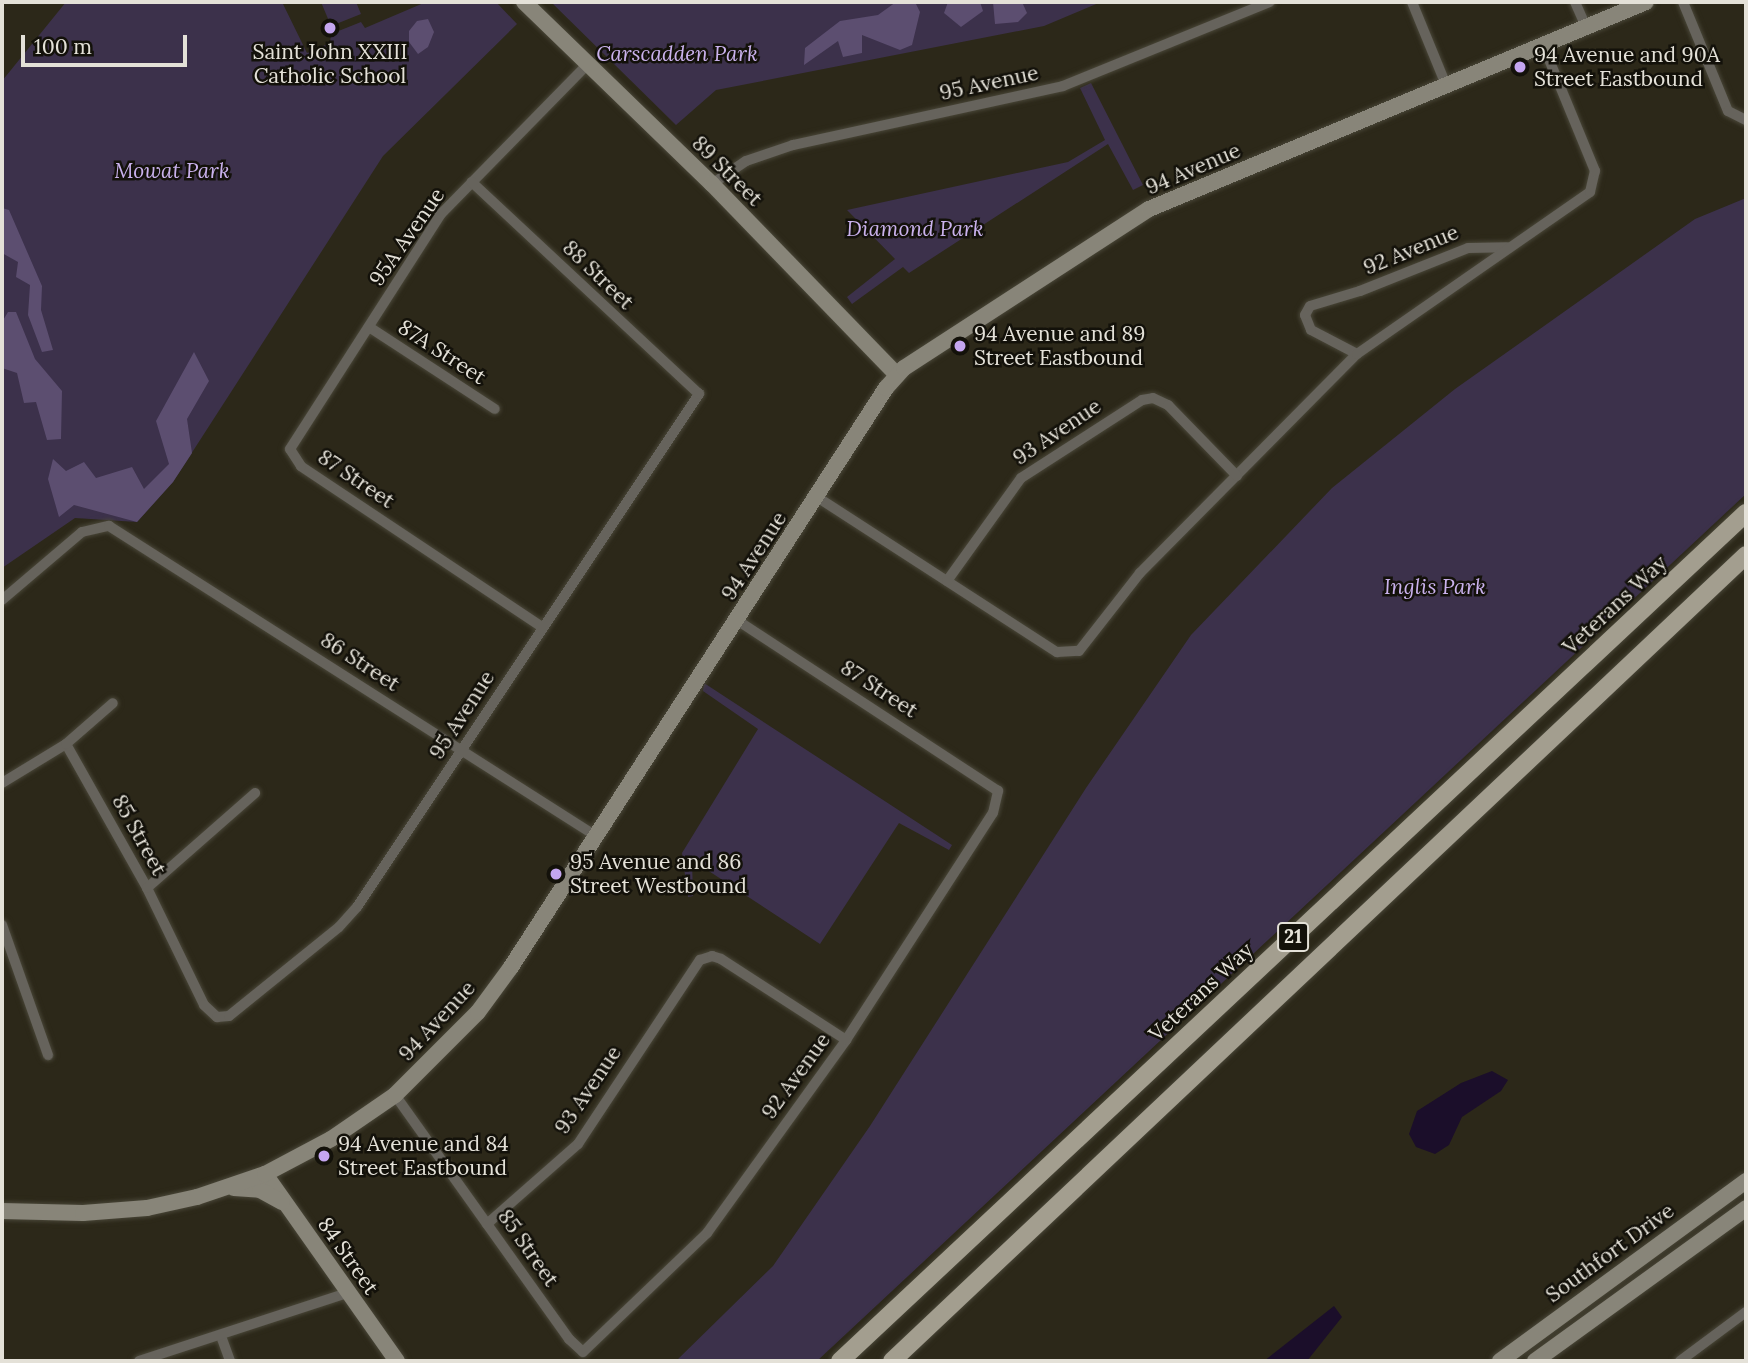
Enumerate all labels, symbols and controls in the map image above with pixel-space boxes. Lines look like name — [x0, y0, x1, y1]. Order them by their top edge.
marker: Saint John XXIII Catholic School — [322, 20, 338, 36]
scale bar — [24, 21, 191, 65]
text: 100 m — [34, 33, 92, 60]
place label: Saint John XXIII Catholic School — [253, 39, 407, 89]
park label: Carscadden Park — [596, 41, 758, 67]
place label: 94 Avenue and 90A Street Eastbound — [1534, 42, 1720, 92]
marker: 94 Avenue and 90A Street Eastbound — [1512, 59, 1528, 75]
street label: 95 Avenue — [937, 60, 1041, 106]
street label: 89 Street — [687, 131, 767, 211]
street label: 94 Avenue — [1142, 138, 1244, 200]
park label: Mowat Park — [114, 158, 230, 184]
street label: 95A Avenue — [364, 183, 450, 291]
park label: Diamond Park — [846, 216, 984, 242]
street label: 92 Avenue — [1360, 220, 1462, 280]
street label: 88 Street — [557, 235, 639, 315]
street label: 87A Street — [394, 314, 490, 390]
place label: 94 Avenue and 89 Street Eastbound — [974, 321, 1145, 371]
marker: 94 Avenue and 89 Street Eastbound — [952, 338, 968, 354]
street label: 93 Avenue — [1008, 393, 1106, 471]
street label: 87 Street — [313, 444, 399, 514]
street label: 94 Avenue — [716, 507, 792, 605]
street label: Veterans Way — [1558, 550, 1672, 660]
park label: Inglis Park — [1384, 574, 1486, 600]
street label: 86 Street — [316, 627, 404, 697]
street label: 87 Street — [836, 655, 922, 723]
street label: 95 Avenue — [424, 666, 500, 764]
street label: 85 Street — [107, 790, 171, 880]
place label: 95 Avenue and 86 Street Westbound — [570, 849, 747, 899]
marker: 95 Avenue and 86 Street Westbound — [548, 866, 564, 882]
road number: 21 — [1276, 922, 1310, 953]
street label: Veterans Way — [1144, 937, 1258, 1047]
street label: 94 Avenue — [394, 976, 480, 1066]
street label: 92 Avenue — [756, 1028, 836, 1124]
street label: 93 Avenue — [549, 1041, 627, 1139]
place label: 94 Avenue and 84 Street Eastbound — [338, 1131, 509, 1181]
marker: 94 Avenue and 84 Street Eastbound — [316, 1148, 332, 1164]
street label: Southfort Drive — [1541, 1198, 1679, 1308]
street label: 85 Street — [492, 1205, 564, 1291]
street label: 84 Street — [312, 1213, 384, 1299]

